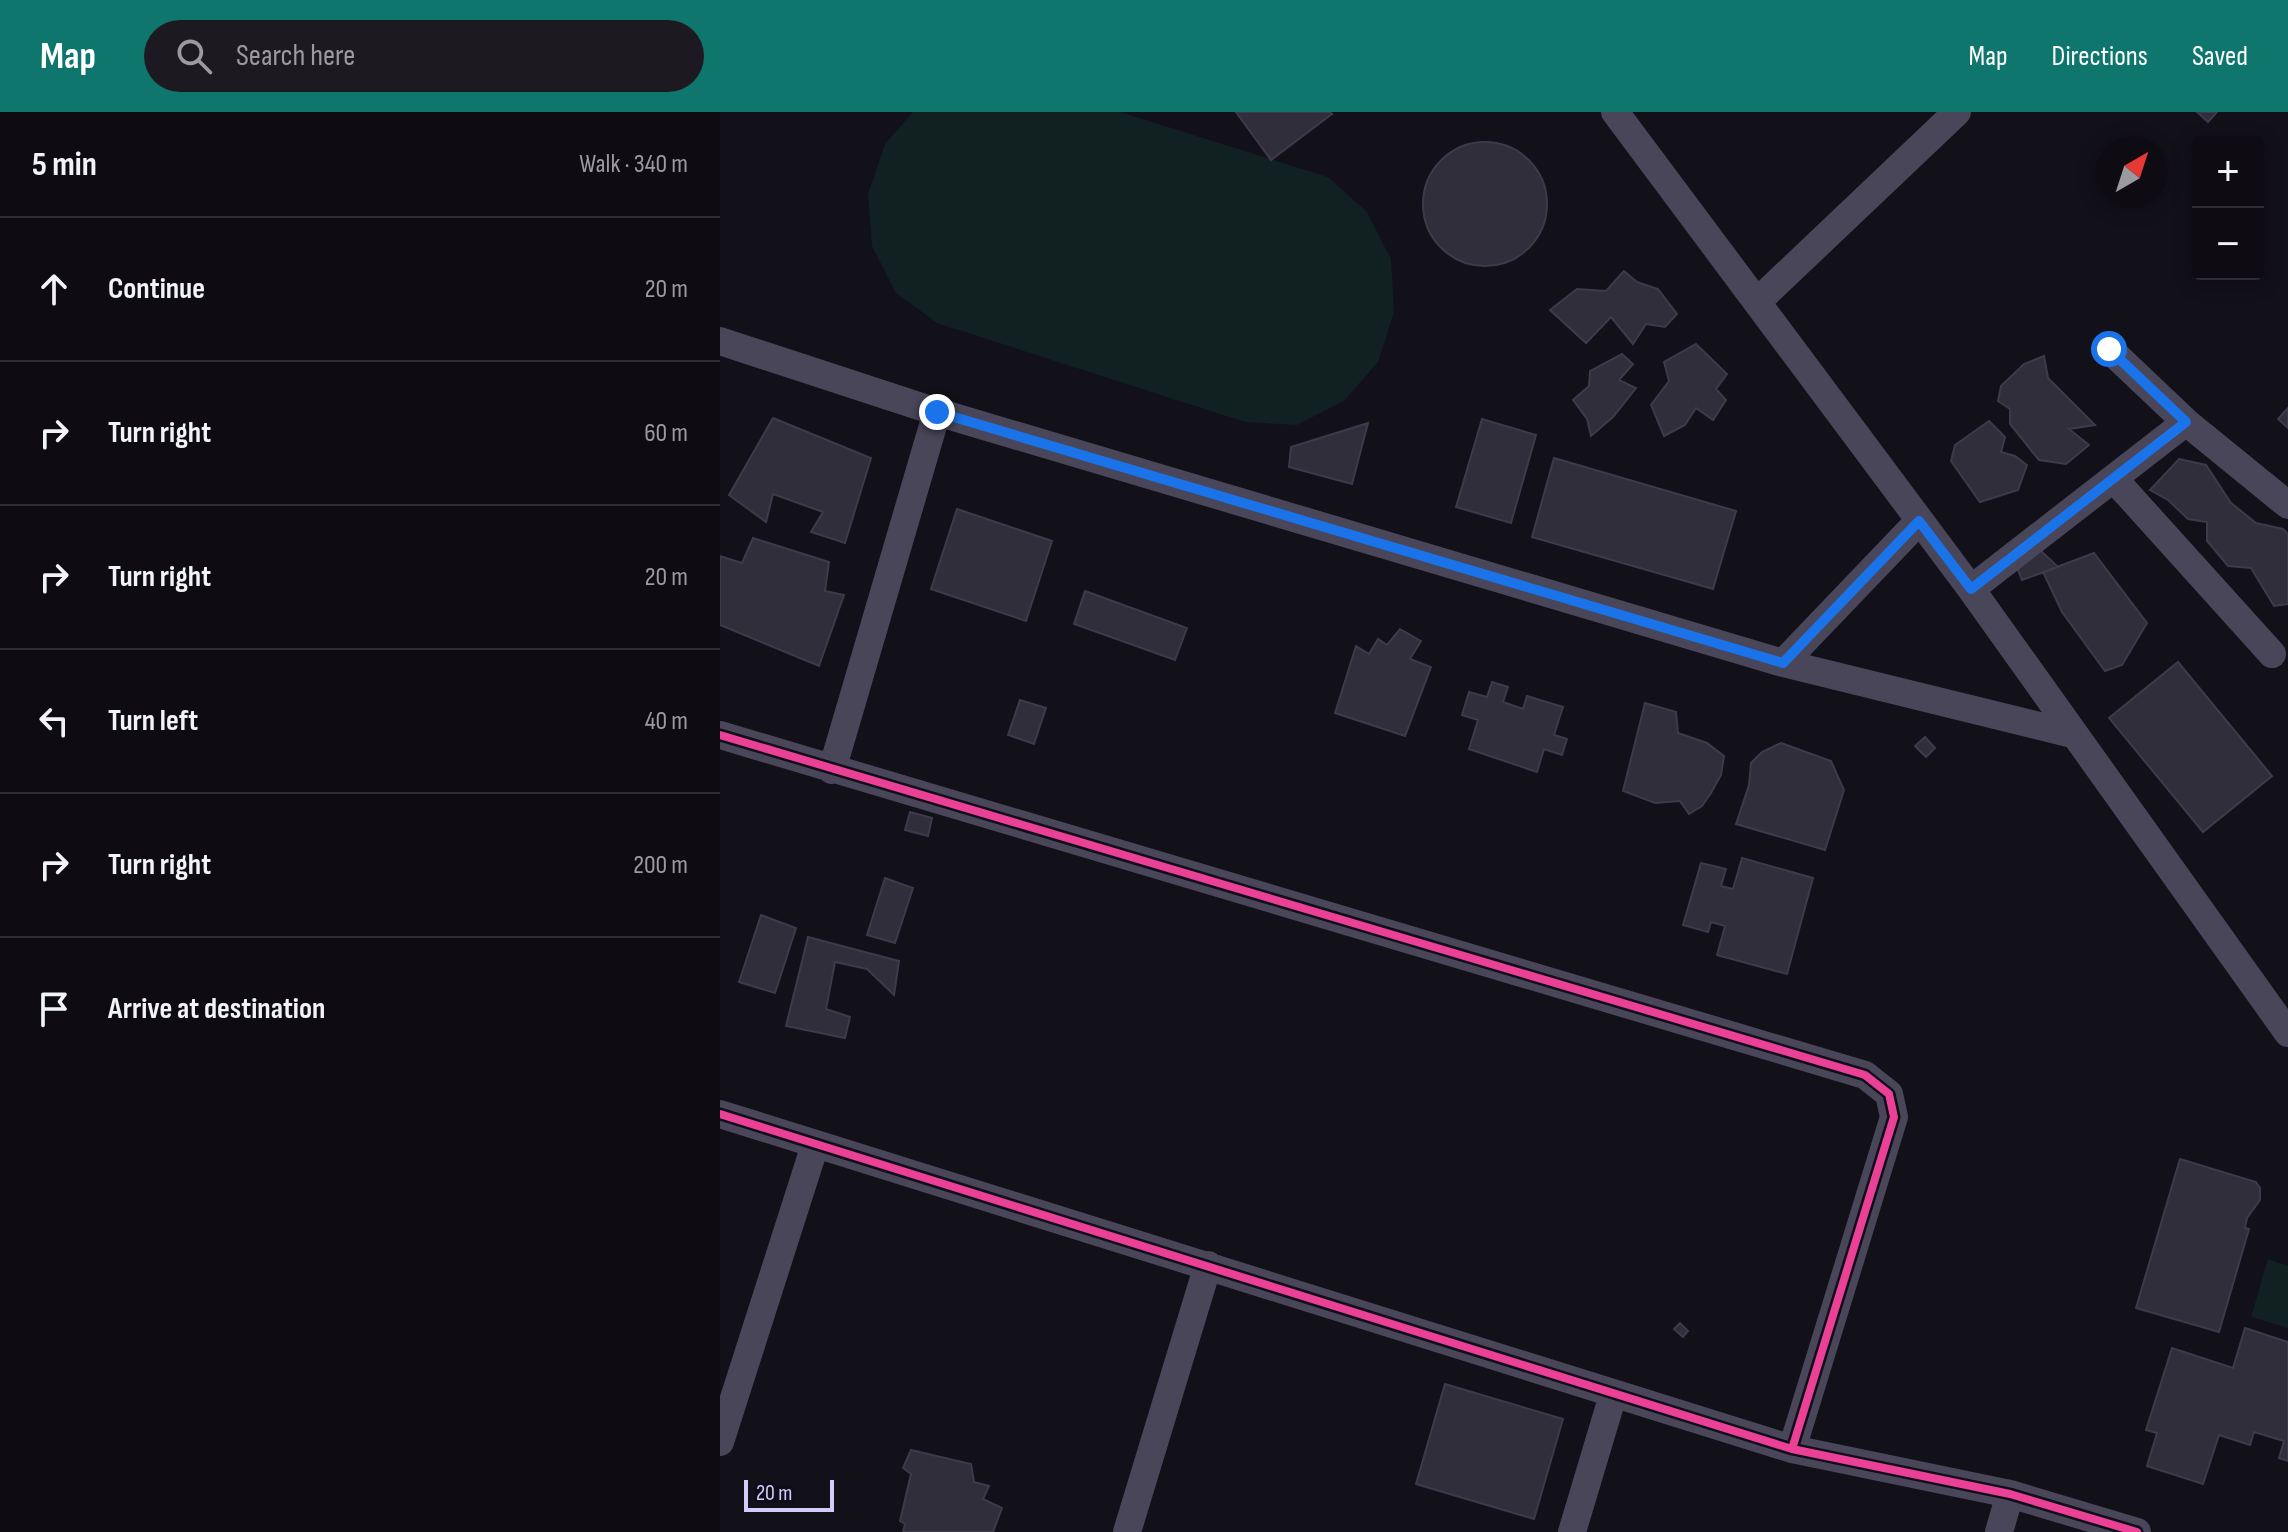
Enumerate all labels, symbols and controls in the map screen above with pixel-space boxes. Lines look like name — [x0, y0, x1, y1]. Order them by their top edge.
search box — [144, 20, 704, 92]
text: Map — [40, 34, 96, 79]
icon: search — [172, 34, 216, 78]
text: Search here — [236, 38, 355, 74]
text: Map — [1969, 40, 2008, 73]
text: Directions — [2052, 40, 2148, 73]
text: Saved — [2192, 40, 2248, 73]
north arrow — [2096, 136, 2168, 208]
map controls — [2192, 136, 2264, 280]
button: + — [2192, 136, 2264, 208]
text: 5 min — [32, 144, 97, 185]
text: Walk · 340 m — [579, 149, 688, 180]
button: − — [2192, 208, 2264, 280]
icon: ahead — [32, 267, 76, 311]
text: Continue — [108, 271, 205, 307]
text: 20 m — [645, 274, 688, 305]
route start — [2091, 331, 2127, 367]
route end — [919, 394, 955, 430]
icon: right — [32, 411, 76, 455]
text: Turn right — [108, 415, 211, 451]
text: 60 m — [644, 418, 688, 449]
icon: right — [32, 555, 76, 599]
text: Turn right — [108, 559, 211, 595]
text: 20 m — [645, 562, 688, 593]
icon: left — [32, 699, 76, 743]
text: Turn left — [108, 703, 198, 739]
text: 40 m — [645, 706, 688, 737]
icon: right — [32, 843, 76, 887]
text: Turn right — [108, 847, 211, 883]
text: 200 m — [633, 850, 688, 881]
icon: arrive — [32, 987, 76, 1031]
text: Arrive at destination — [108, 991, 325, 1027]
scale bar — [744, 1476, 834, 1512]
text: 20 m — [756, 1480, 793, 1507]

